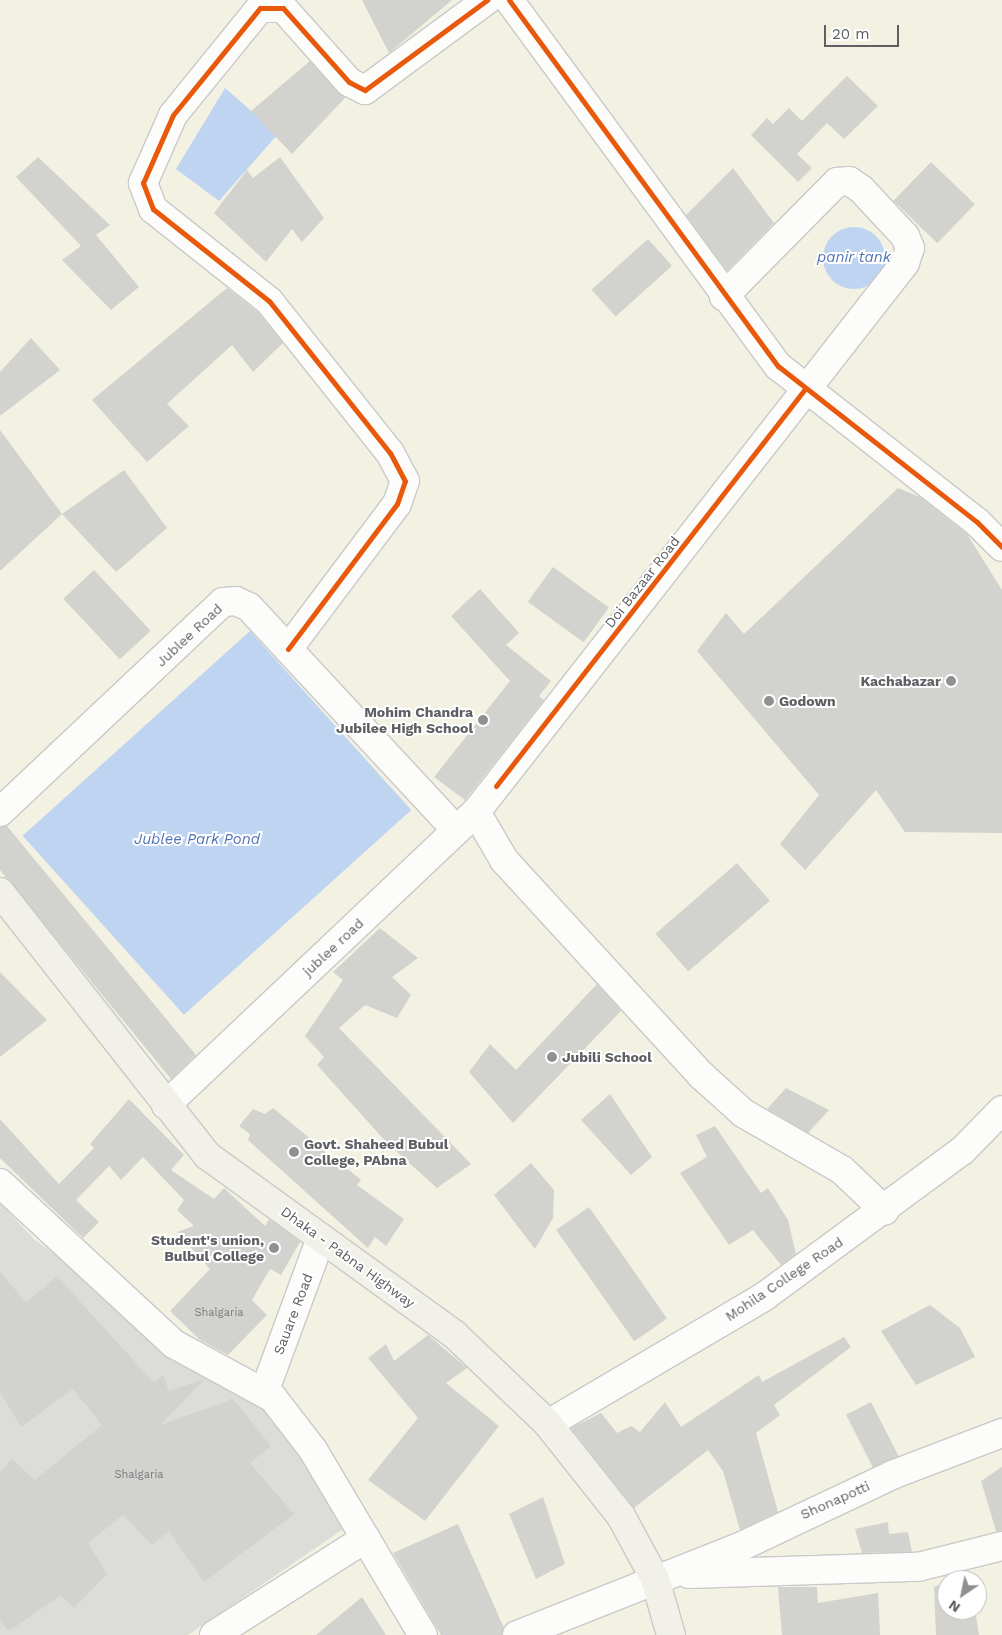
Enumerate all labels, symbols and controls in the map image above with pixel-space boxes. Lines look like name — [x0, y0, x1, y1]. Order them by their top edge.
scale bar — [827, 15, 902, 47]
text: 20 m — [832, 25, 870, 43]
water label: panir tank — [817, 249, 891, 267]
street label: Doi Bazaar Road — [601, 533, 683, 631]
street label: Jublee Road — [152, 600, 226, 670]
place label: Kachabazar — [860, 673, 941, 689]
marker: Kachabazar — [945, 675, 957, 687]
place label: Godown — [779, 693, 836, 709]
marker: Godown — [763, 695, 775, 707]
place label: Mohim Chandra Jubilee High School — [336, 704, 473, 736]
marker: Mohim Chandra Jubilee High School — [477, 714, 489, 726]
water label: Jublee Park Pond — [134, 831, 260, 849]
street label: jublee road — [299, 915, 367, 979]
place label: Jubili School — [562, 1049, 652, 1065]
marker: Jubili School — [546, 1051, 558, 1063]
place label: Govt. Shaheed Bubul College, PAbna — [304, 1136, 448, 1168]
marker: Govt. Shaheed Bubul College, PAbna — [288, 1146, 300, 1158]
street label: Dhaka - Pabna Highway — [278, 1203, 418, 1311]
place label: Student's union, Bulbul College — [151, 1232, 264, 1264]
street label: Mohila College Road — [722, 1233, 846, 1325]
marker: Student's union, Bulbul College — [268, 1242, 280, 1254]
street label: Sauare Road — [270, 1271, 316, 1357]
house number: Shalgaria — [194, 1306, 244, 1320]
house number: Shalgaria — [114, 1468, 164, 1482]
street label: Shonapotti — [798, 1477, 872, 1523]
north arrow — [937, 1570, 987, 1620]
text: N — [945, 1597, 963, 1616]

